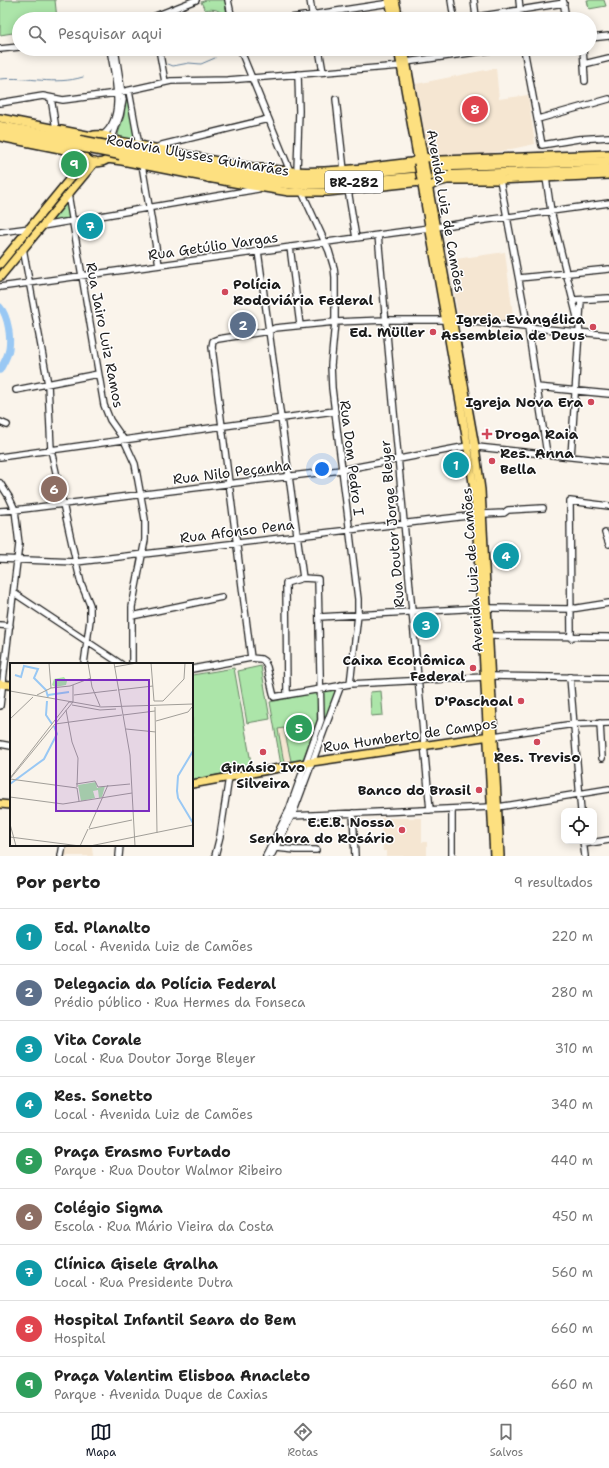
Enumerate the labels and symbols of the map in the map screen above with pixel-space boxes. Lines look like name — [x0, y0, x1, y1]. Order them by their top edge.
pin: 8 — [462, 94, 488, 124]
street label: Avenida Luiz de Camões — [423, 128, 469, 294]
street label: Rodovia Ulysses Guimarães — [105, 130, 291, 180]
pin: 9 — [61, 149, 87, 179]
road number: BR-282 — [325, 171, 383, 193]
pin: 7 — [77, 211, 103, 241]
street label: Rua Getúlio Vargas — [147, 228, 279, 264]
street label: Rua Jairo Luiz Ramos — [82, 261, 128, 409]
place label: Polícia Rodoviária Federal — [233, 275, 374, 309]
marker: Polícia Rodoviária Federal — [220, 287, 230, 297]
pin: 2 — [230, 310, 256, 340]
place label: Igreja Evangélica Assembleia de Deus — [441, 310, 585, 344]
marker: Igreja Evangélica Assembleia de Deus — [588, 322, 598, 332]
place label: Ed. Müller — [349, 323, 425, 341]
marker: Ed. Müller — [428, 327, 438, 337]
place label: Igreja Nova Era — [465, 393, 583, 411]
marker: Igreja Nova Era — [586, 397, 596, 407]
street label: Rua Dom Pedro I — [336, 399, 368, 517]
place label: Droga Raia — [495, 425, 579, 443]
marker: Droga Raia — [482, 429, 492, 439]
street label: Rua Doutor Jorge Bleyer — [376, 439, 408, 609]
place label: Res. Anna Bella — [500, 444, 574, 478]
pin: 1 — [443, 450, 469, 480]
street label: Rua Nilo Peçanha — [172, 456, 293, 488]
marker: Res. Anna Bella — [487, 456, 497, 466]
your location — [312, 459, 332, 479]
pin: 6 — [41, 474, 67, 504]
street label: Avenida Luiz de Camões — [457, 487, 487, 653]
street label: Rua Afonso Pena — [179, 515, 295, 547]
pin: 4 — [493, 541, 519, 571]
pin: 3 — [413, 610, 439, 640]
place label: Caixa Econômica Federal — [343, 651, 465, 685]
inset map — [10, 663, 193, 846]
marker: Caixa Econômica Federal — [468, 663, 478, 673]
place label: D'Paschoal — [434, 692, 513, 710]
marker: D'Paschoal — [516, 696, 526, 706]
pin: 5 — [286, 713, 312, 743]
street label: Rua Humberto de Campos — [322, 714, 498, 756]
marker: Res. Treviso — [532, 737, 542, 747]
marker: Ginásio Ivo Silveira — [258, 747, 268, 757]
place label: Res. Treviso — [494, 748, 580, 766]
place label: Ginásio Ivo Silveira — [221, 758, 305, 792]
place label: Banco do Brasil — [358, 781, 471, 799]
marker: Banco do Brasil — [474, 785, 484, 795]
place label: E.E.B. Nossa Senhora do Rosário — [249, 813, 394, 847]
marker: E.E.B. Nossa Senhora do Rosário — [397, 825, 407, 835]

